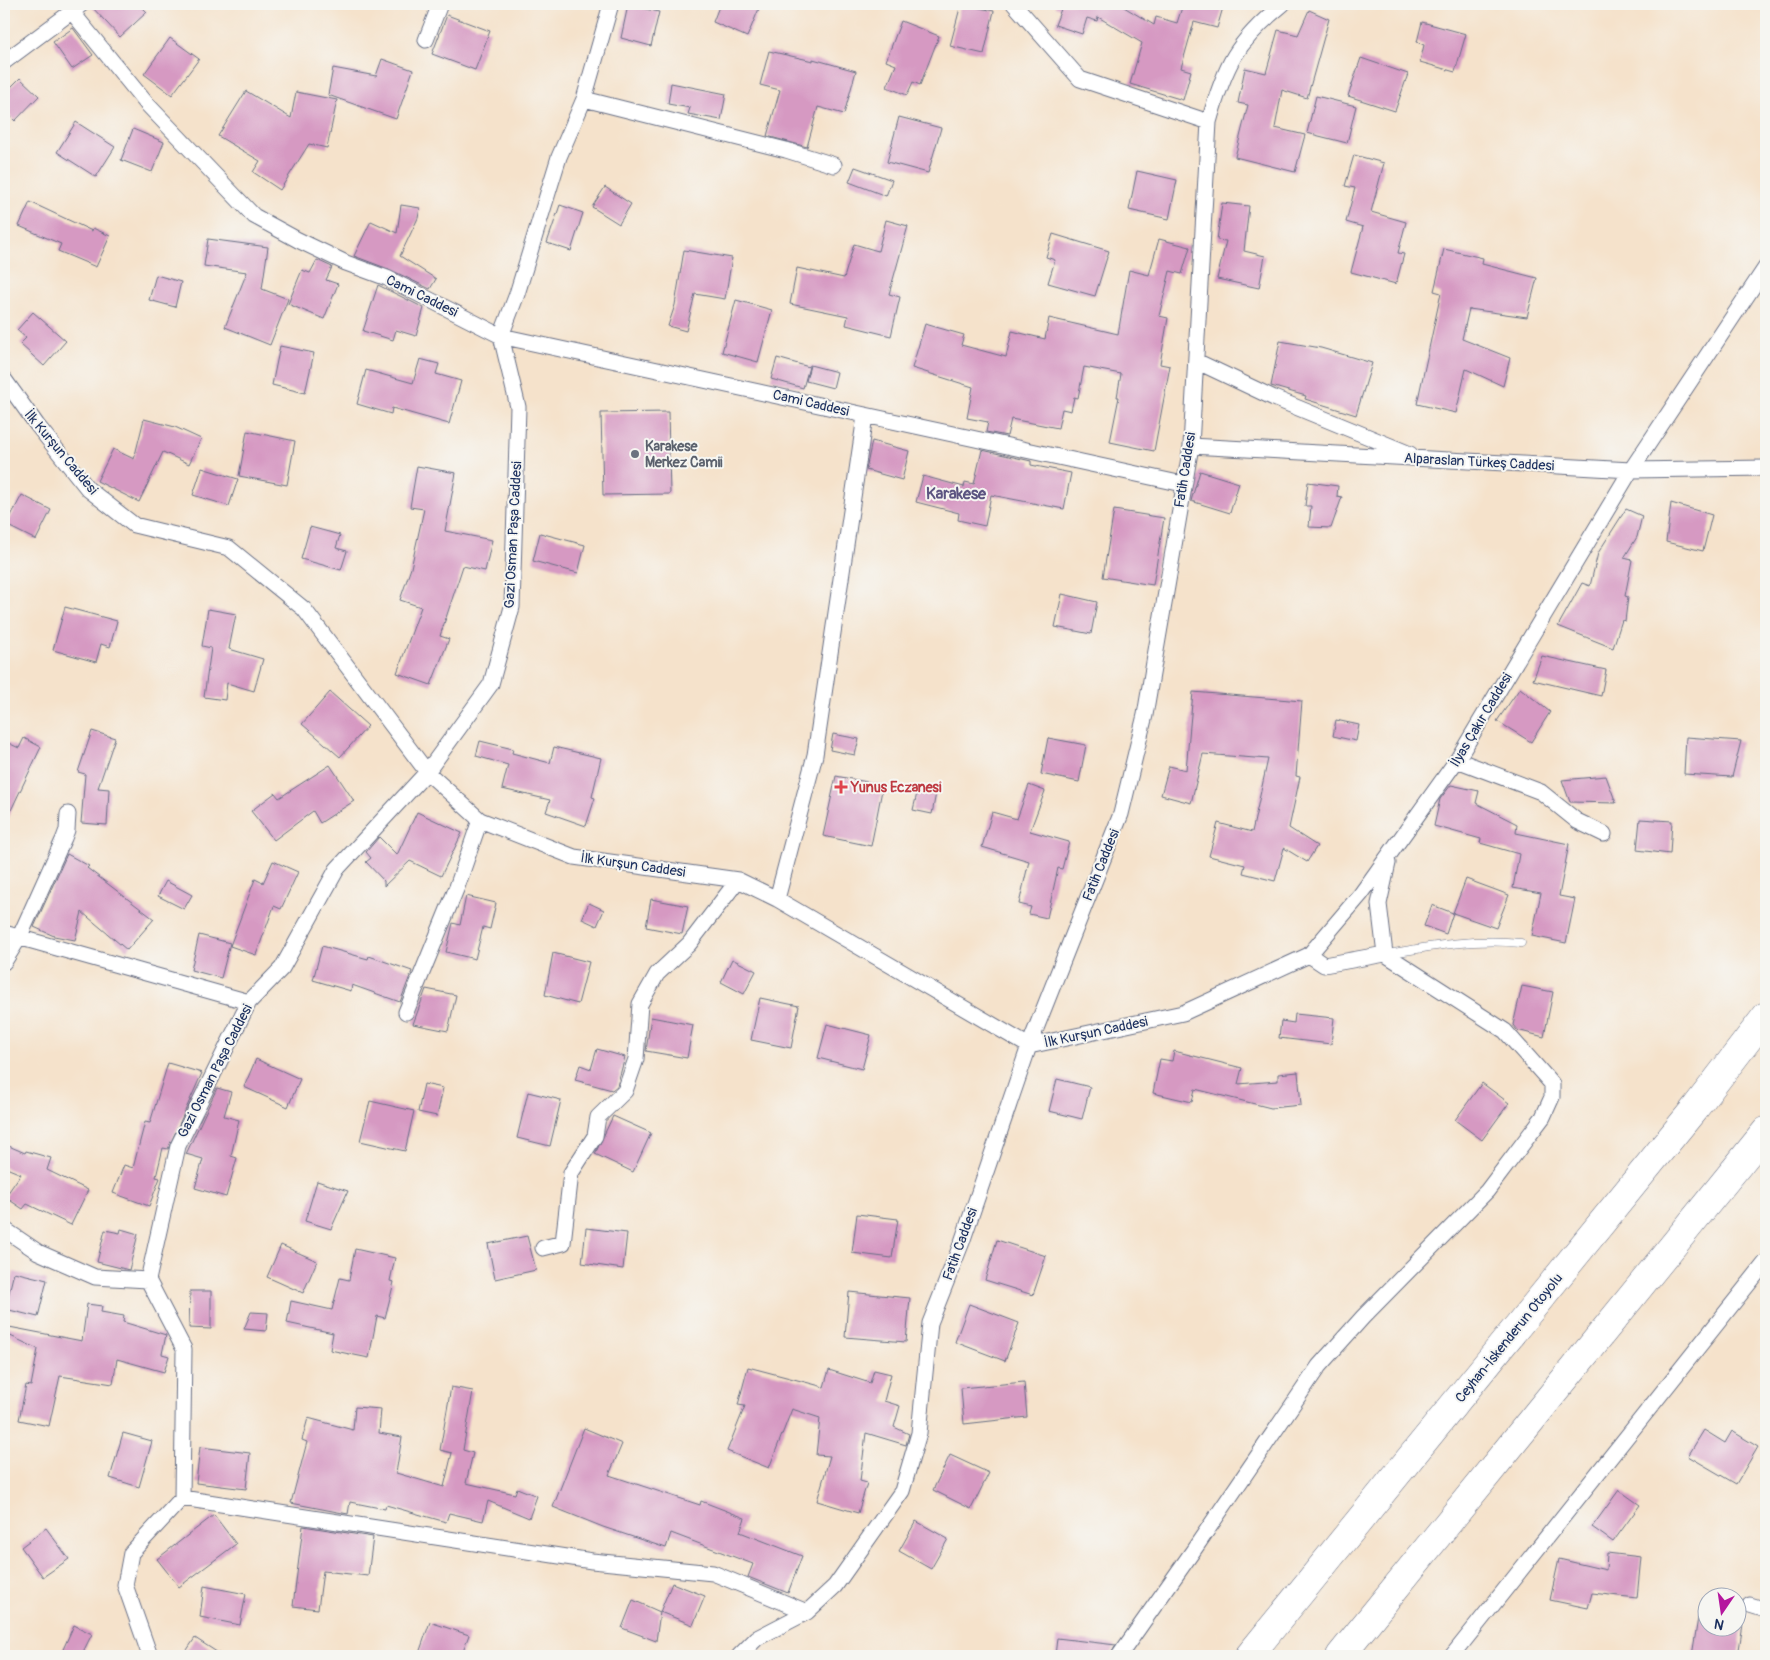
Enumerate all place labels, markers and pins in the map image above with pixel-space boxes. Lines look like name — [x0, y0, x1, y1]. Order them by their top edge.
place label: Karakese Merkez Camii — [645, 438, 723, 471]
marker: Karakese Merkez Camii — [629, 448, 641, 460]
place label: Yunus Eczanesi — [850, 779, 942, 796]
marker: Yunus Eczanesi — [835, 781, 847, 793]

